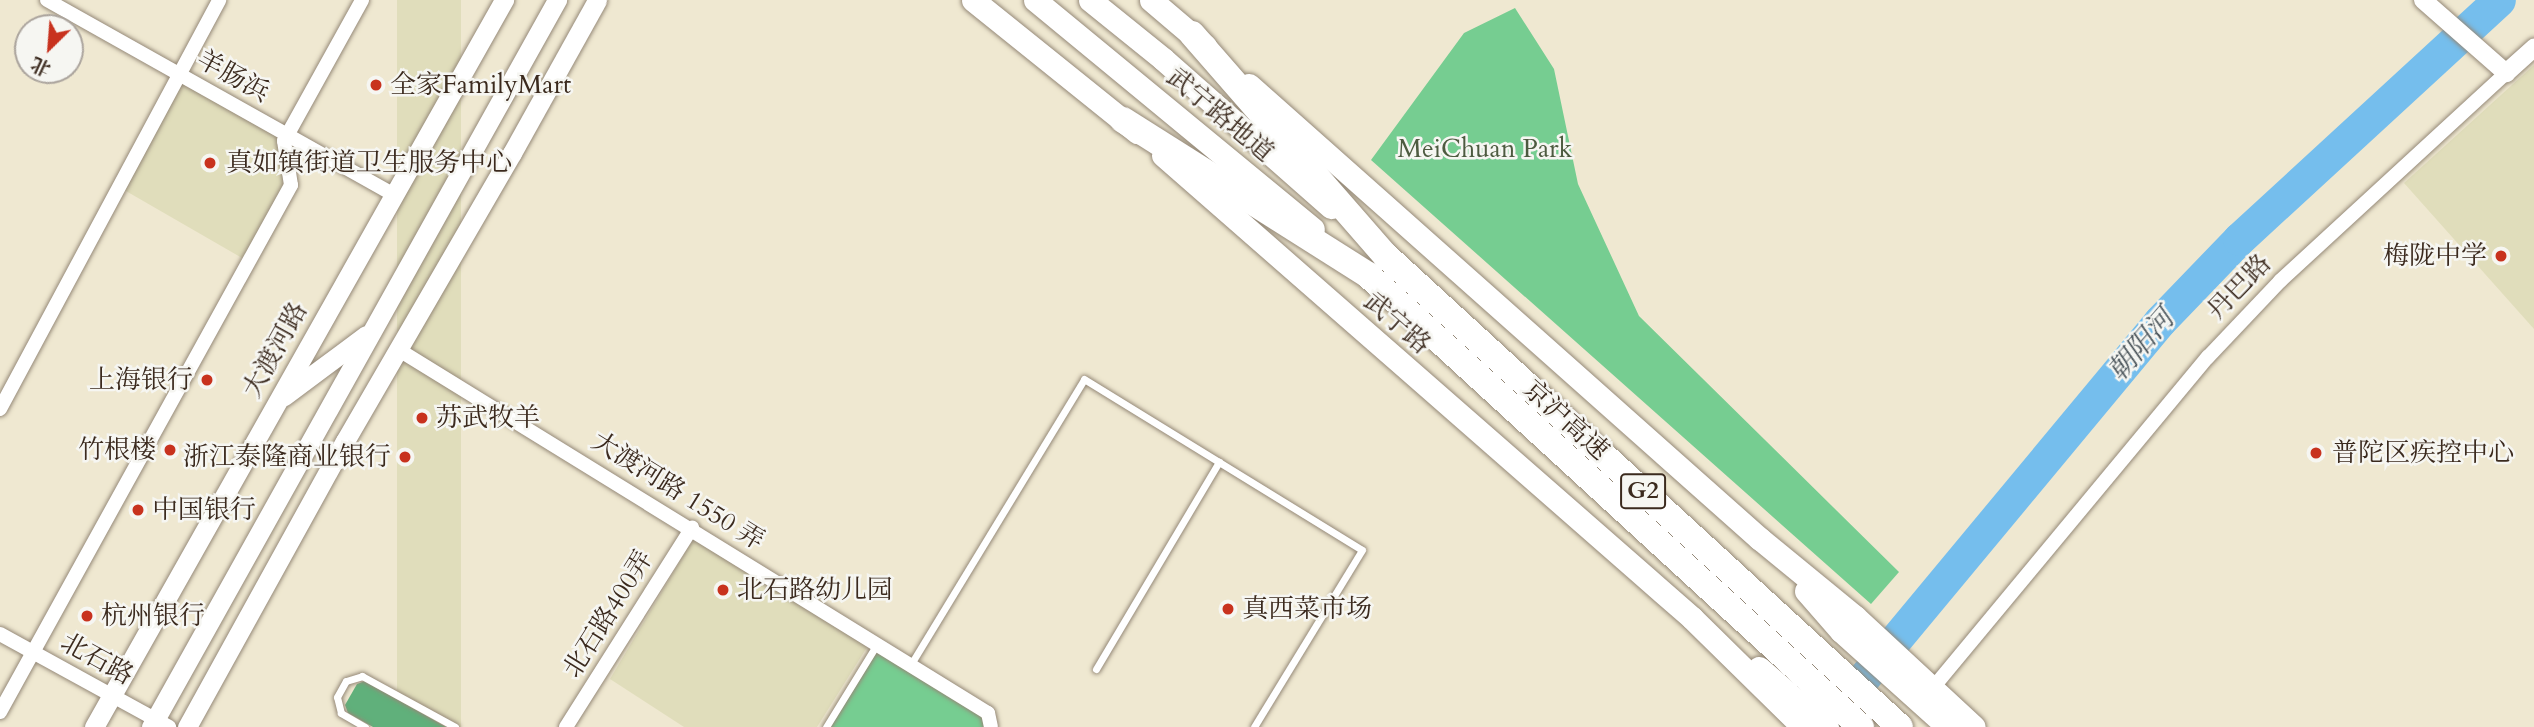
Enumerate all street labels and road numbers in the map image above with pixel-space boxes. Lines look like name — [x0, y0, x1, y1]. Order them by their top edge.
street label: 羊肠浜 — [191, 43, 275, 109]
street label: 武宁路地道 — [1160, 61, 1280, 169]
street label: 丹巴路 — [2201, 248, 2277, 326]
street label: 武宁路 — [1357, 286, 1437, 360]
street label: 大渡河路 — [236, 297, 314, 403]
street label: 京沪高速 — [1517, 374, 1615, 466]
street label: 大渡河路 1550 弄 — [586, 426, 770, 556]
road number: G2 — [1618, 470, 1668, 512]
street label: 北石路400弄 — [557, 545, 659, 683]
street label: 北石路 — [55, 626, 139, 692]

